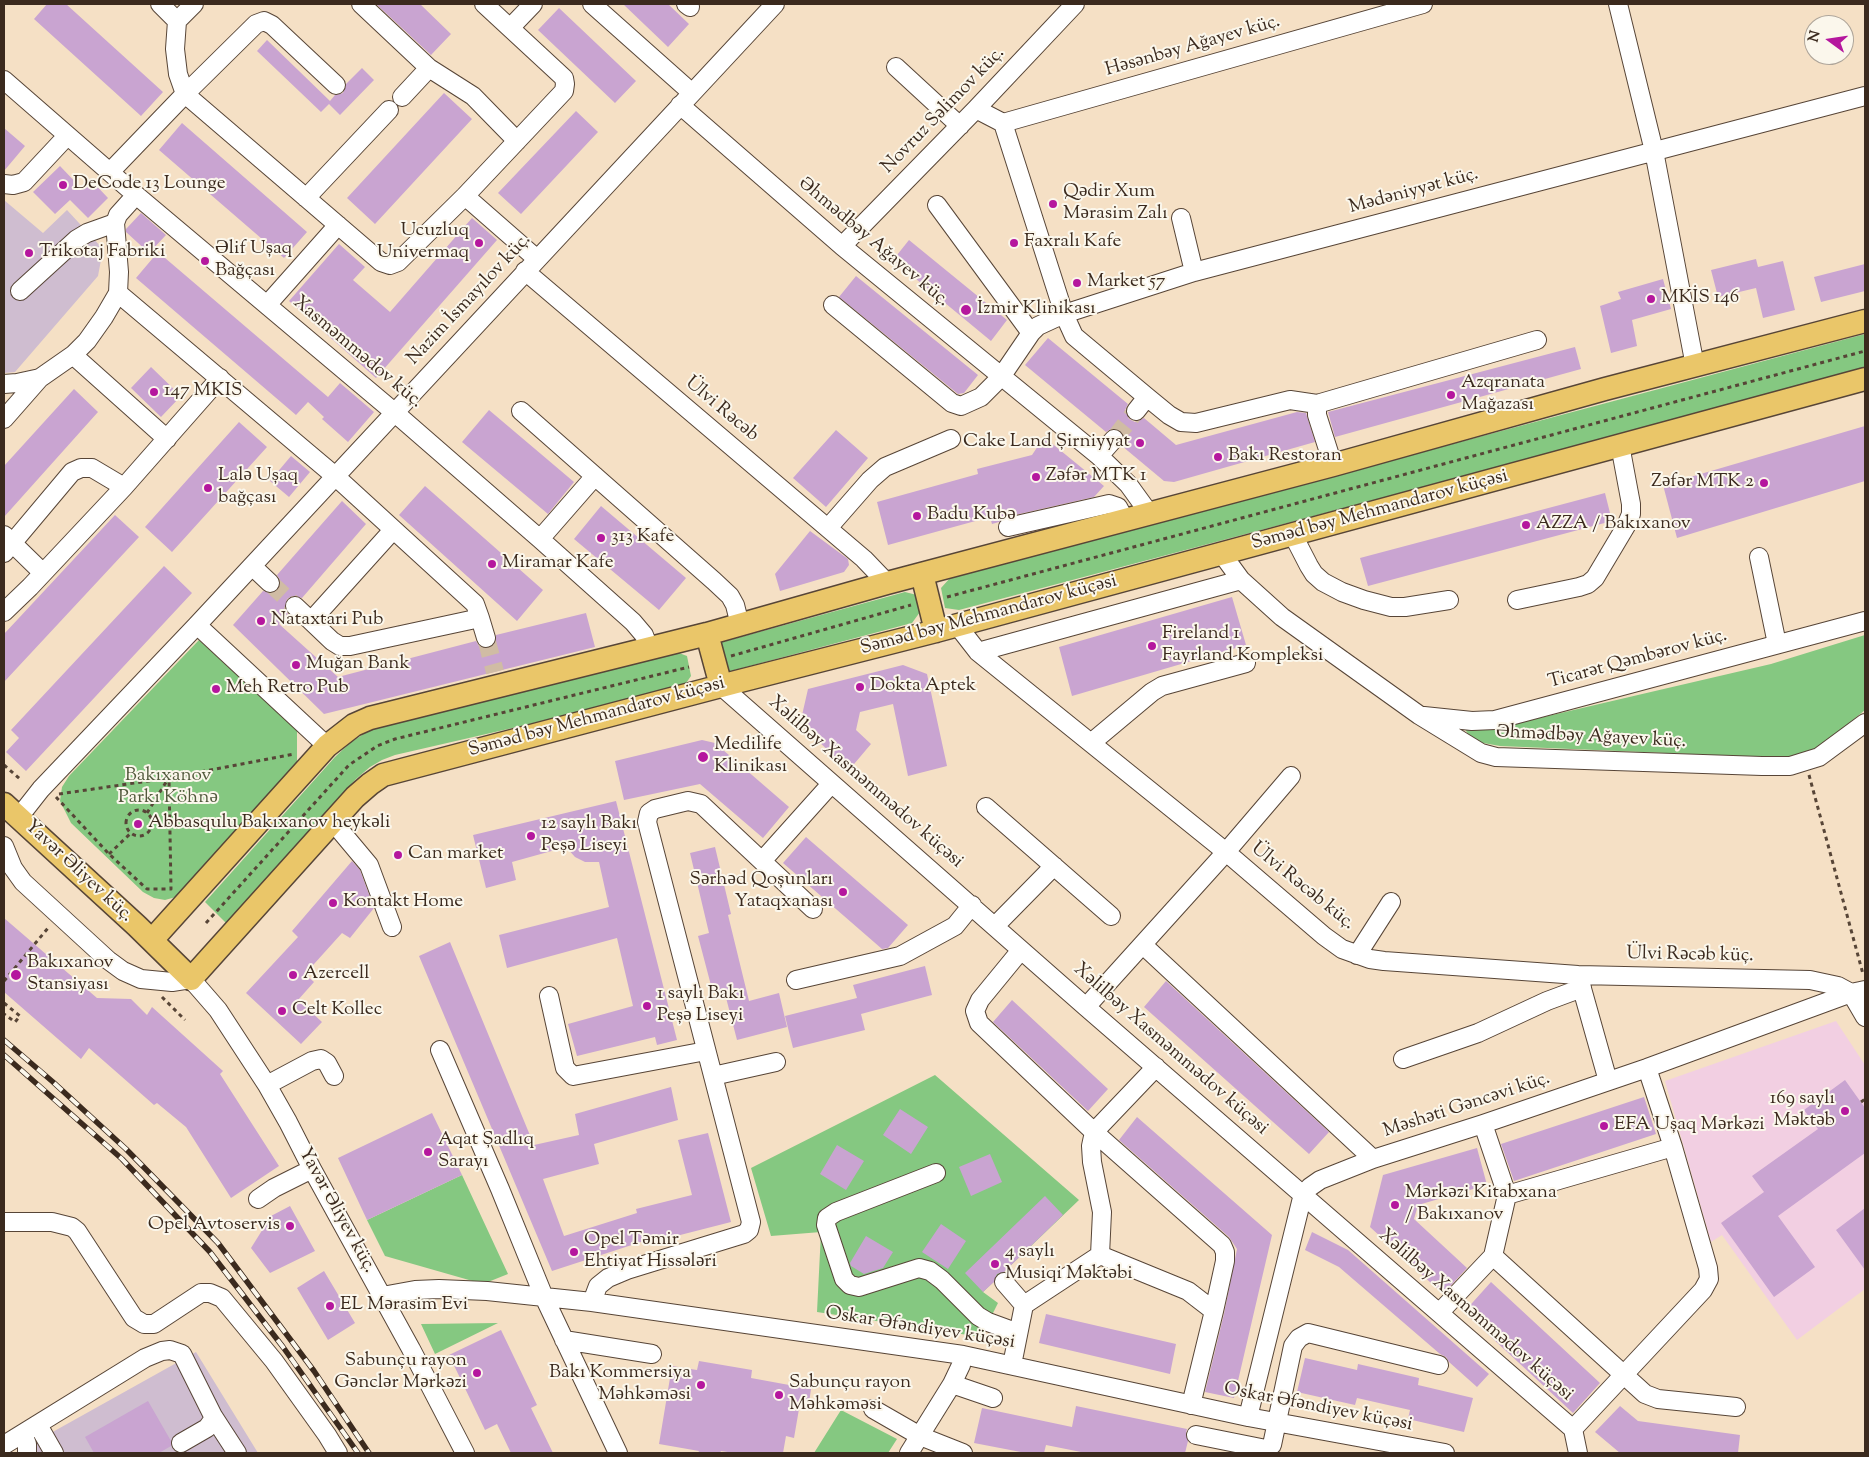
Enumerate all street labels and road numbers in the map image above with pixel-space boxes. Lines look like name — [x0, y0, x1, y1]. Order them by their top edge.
street label: Həsənbəy Ağayev küç. — [1103, 11, 1283, 83]
street label: Novruz Səlimov küç. — [878, 43, 1010, 179]
street label: Mədəniyyət küç. — [1347, 164, 1481, 220]
street label: Əhmədbəy Ağayev küç. — [793, 173, 953, 313]
street label: Nazim İsmayılov küç. — [403, 229, 537, 371]
street label: Xasməmmədov küç. — [287, 292, 427, 414]
street label: Ülvi Rəcəb — [679, 373, 763, 447]
street label: Səməd bəy Mehmandarov küçəsi — [1249, 466, 1511, 556]
street label: Səməd bəy Mehmandarov küçəsi — [858, 571, 1120, 661]
street label: Ticarət Qəmbərov küç. — [1546, 625, 1730, 695]
street label: Səməd bəy Mehmandarov küçəsi — [466, 673, 728, 763]
street label: Xəlilbəy Xasməmmədov küçəsi — [763, 692, 967, 874]
street label: Əhmədbəy Ağayev küç. — [1495, 722, 1687, 754]
street label: Yavər Əliyev küç. — [19, 816, 137, 928]
street label: Ülvi Rəcəb küç. — [1245, 838, 1359, 936]
street label: Ülvi Rəcəb küç. — [1626, 943, 1754, 969]
street label: Xəlilbəy Xasməmmədov küçəsi — [1068, 959, 1272, 1141]
street label: Məshəti Gəncəvi küç. — [1381, 1068, 1553, 1144]
street label: Yavər Əliyev küç. — [292, 1144, 380, 1278]
street label: Xəlilbəy Xasməmmədov küçəsi — [1373, 1225, 1577, 1407]
street label: Oskar Əfəndiyev küçəsi — [823, 1303, 1017, 1355]
street label: Oskar Əfəndiyev küçəsi — [1222, 1378, 1414, 1438]

